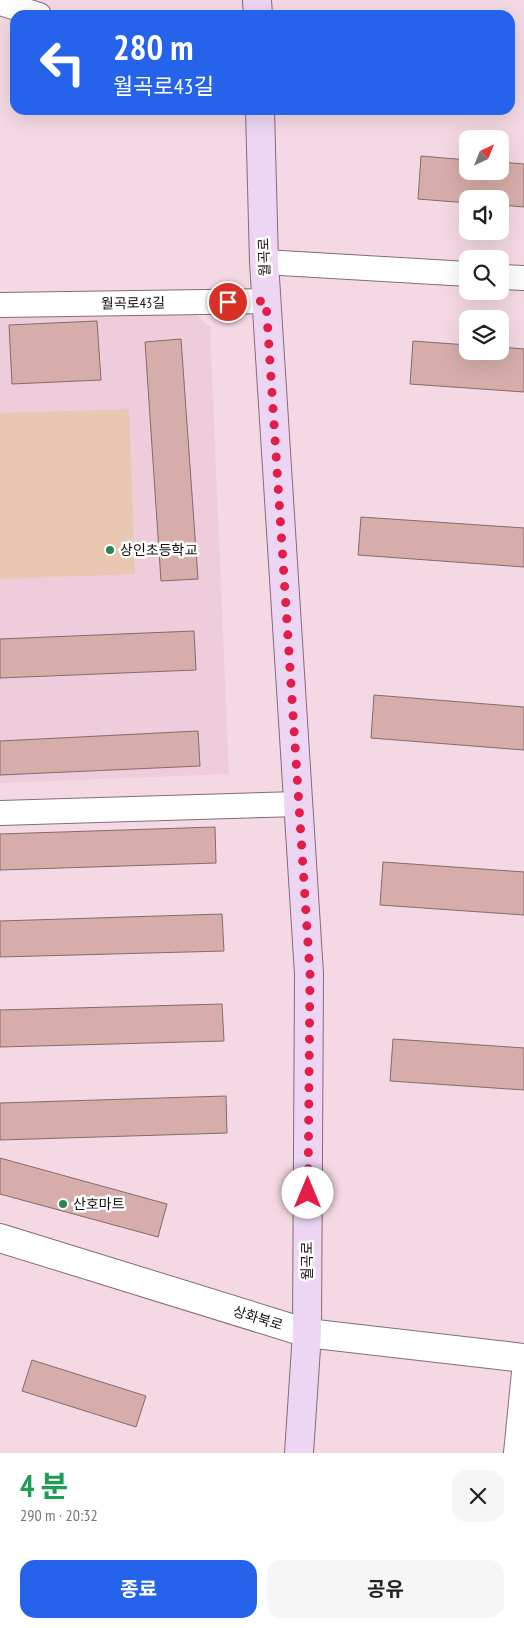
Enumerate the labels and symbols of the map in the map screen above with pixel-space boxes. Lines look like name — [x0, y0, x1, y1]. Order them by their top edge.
north arrow — [459, 130, 509, 180]
street label: 월곡로 — [254, 237, 274, 277]
pin — [207, 281, 249, 323]
street label: 월곡로43길 — [101, 293, 165, 313]
place label: 상인초등학교 — [120, 541, 197, 559]
marker: 상인초등학교 — [104, 544, 116, 556]
position arrow — [281, 1166, 333, 1218]
place label: 산호마트 — [73, 1195, 125, 1213]
marker: 산호마트 — [57, 1198, 69, 1210]
street label: 월곡로 — [298, 1242, 316, 1280]
street label: 상화북로 — [231, 1302, 285, 1334]

